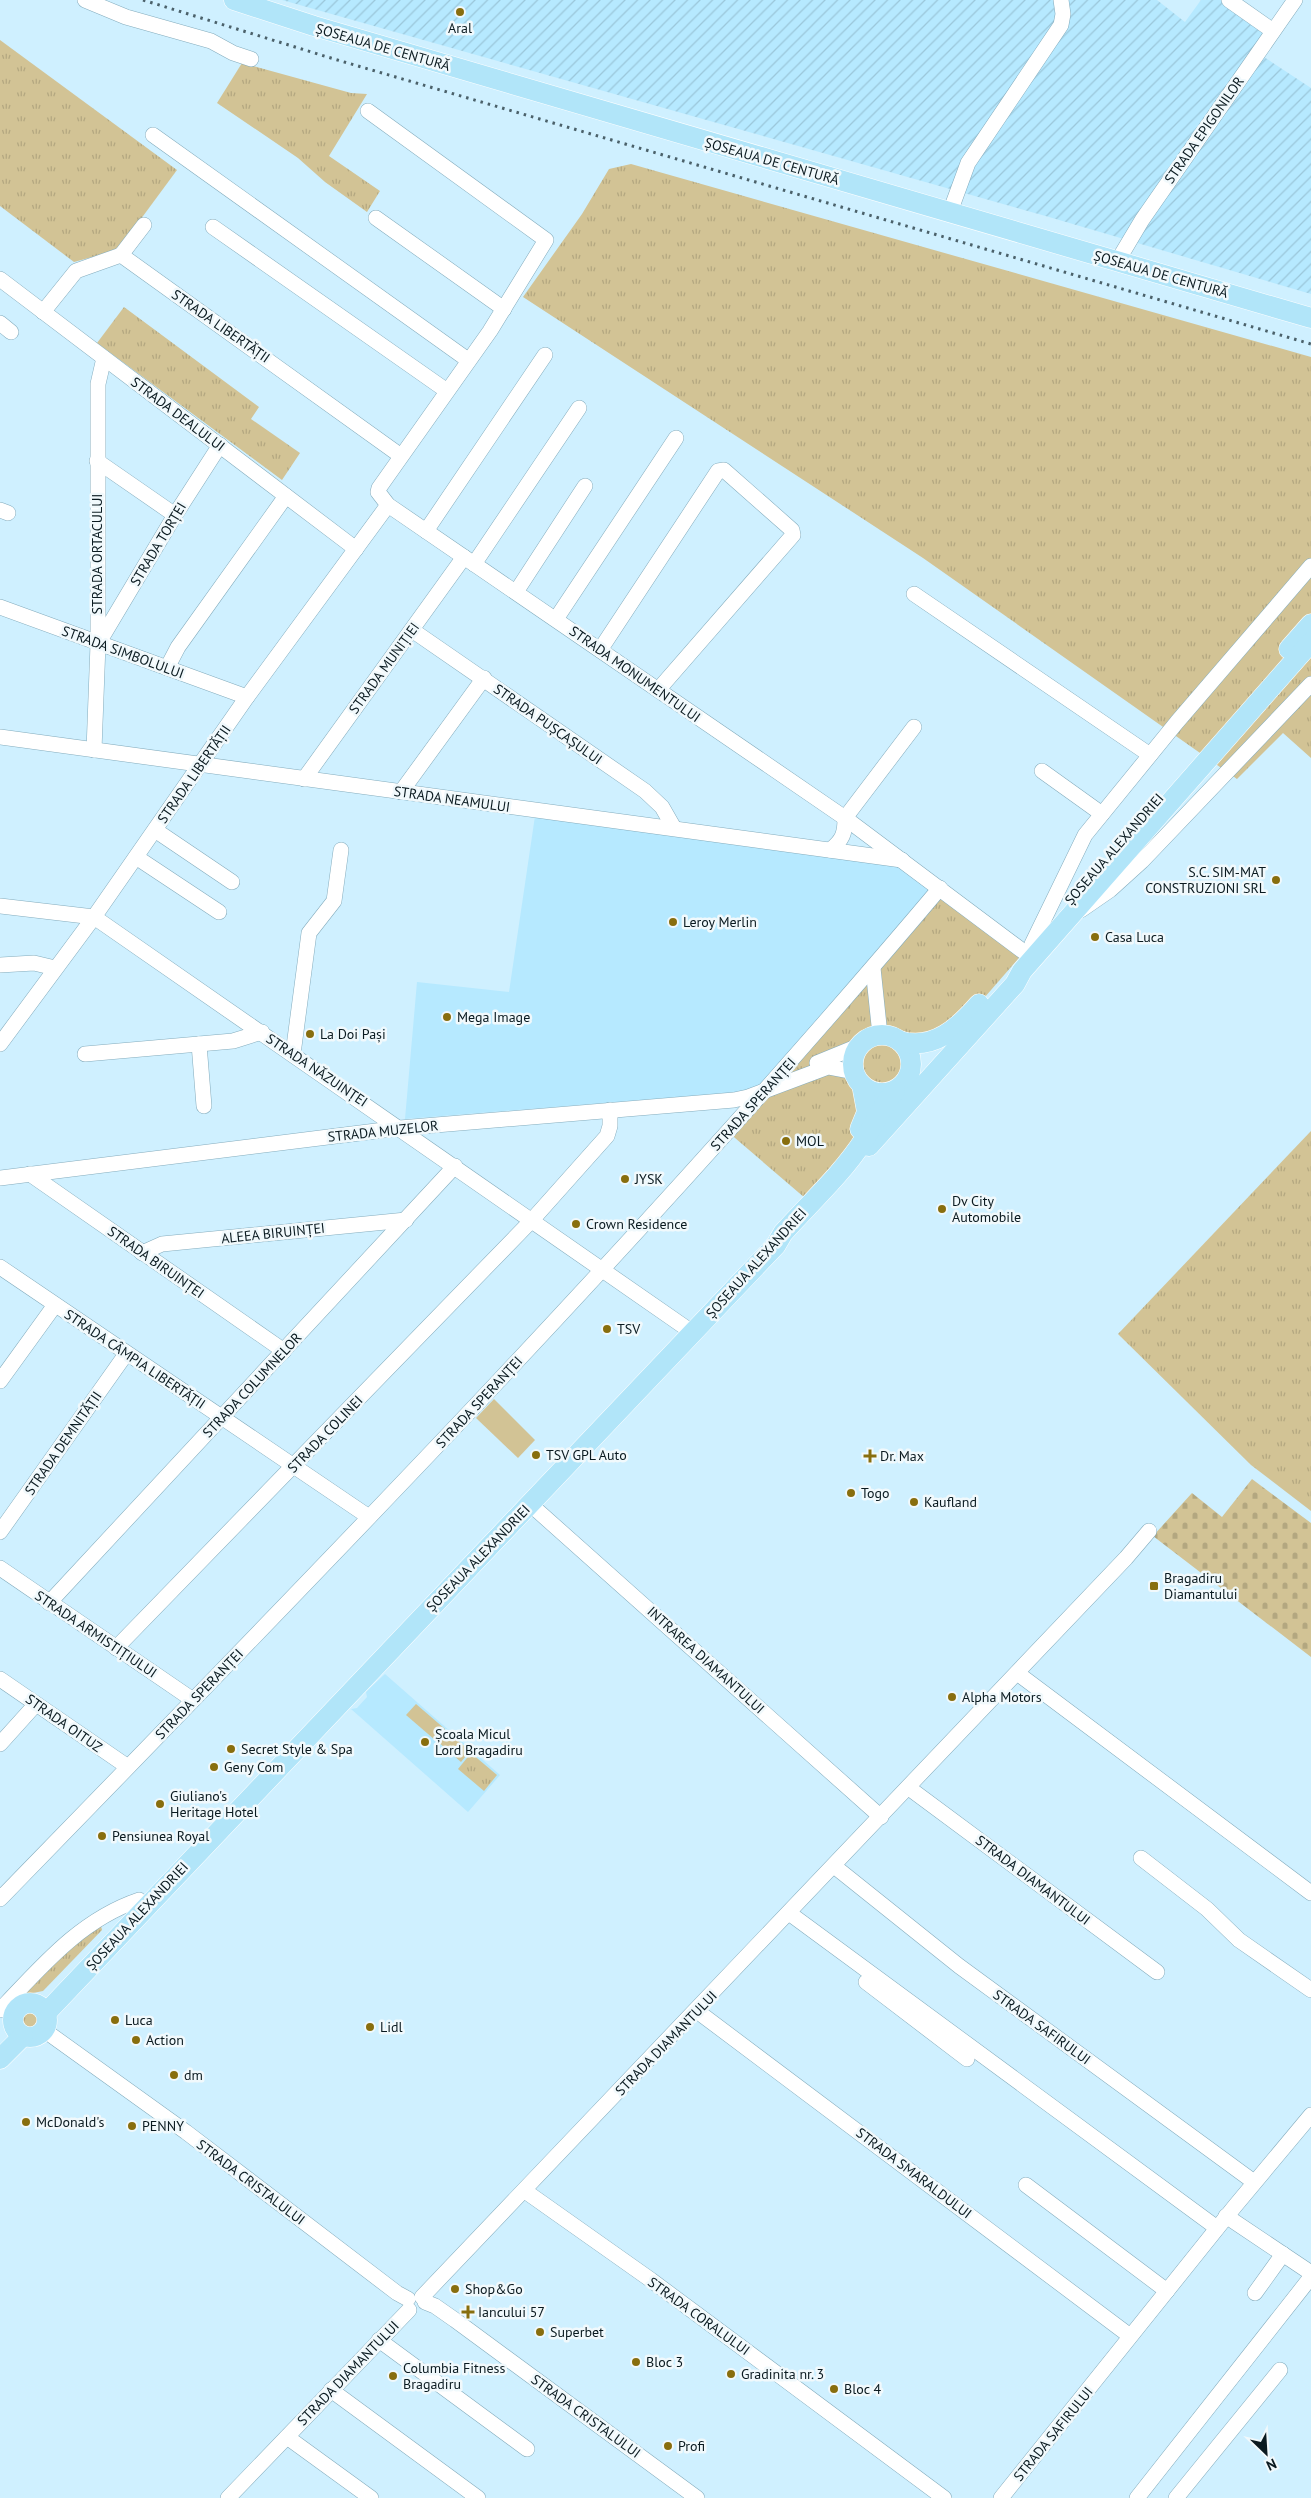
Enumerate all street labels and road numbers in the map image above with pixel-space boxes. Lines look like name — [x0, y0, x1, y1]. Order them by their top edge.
street label: ȘOSEAUA DE CENTURĂ — [314, 19, 453, 75]
street label: STRADA EPIGONILOR — [1160, 73, 1248, 187]
street label: ȘOSEAUA DE CENTURĂ — [703, 133, 842, 189]
street label: ȘOSEAUA DE CENTURĂ — [1092, 246, 1231, 302]
street label: STRADA LIBERTĂȚII — [168, 285, 274, 367]
street label: STRADA DEALULUI — [127, 373, 229, 455]
street label: STRADA ORTACULUI — [88, 494, 106, 614]
street label: STRADA TORȚEI — [126, 499, 190, 589]
street label: STRADA MUNIȚIEI — [345, 619, 423, 717]
street label: STRADA SIMBOLULUI — [59, 622, 187, 682]
street label: STRADA MONUMENTULUI — [566, 622, 704, 726]
street label: STRADA PUȘCAȘULUI — [490, 680, 606, 768]
street label: STRADA LIBERTĂȚII — [153, 721, 235, 827]
street label: STRADA NEAMULUI — [393, 782, 511, 816]
street label: ȘOSEAUA ALEXANDRIEI — [1061, 789, 1167, 909]
street label: STRADA NĂZUINȚEI — [263, 1029, 371, 1111]
street label: STRADA SPERANȚEI — [706, 1054, 800, 1154]
street label: STRADA MUZELOR — [327, 1116, 439, 1146]
street label: ȘOSEAUA ALEXANDRIEI — [702, 1204, 810, 1322]
street label: ALEEA BIRUINȚEI — [220, 1219, 326, 1247]
street label: STRADA BIRUINȚEI — [104, 1222, 208, 1302]
street label: STRADA CÂMPIA LIBERTĂȚII — [61, 1305, 209, 1413]
street label: STRADA COLUMNELOR — [199, 1329, 305, 1441]
street label: STRADA SPERANȚEI — [432, 1352, 526, 1452]
street label: STRADA DEMNITĂȚII — [20, 1388, 106, 1498]
street label: STRADA COLINEI — [283, 1391, 367, 1477]
street label: ȘOSEAUA ALEXANDRIEI — [422, 1501, 534, 1615]
street label: STRADA ARMISTIȚIULUI — [32, 1586, 160, 1682]
street label: INTRAREA DIAMANTULUI — [643, 1602, 769, 1718]
street label: STRADA SPERANȚEI — [151, 1645, 247, 1743]
street label: STRADA OITUZ — [22, 1690, 106, 1756]
street label: STRADA DIAMANTULUI — [972, 1831, 1094, 1929]
street label: ȘOSEAUA ALEXANDRIEI — [82, 1858, 192, 1974]
street label: STRADA SAFIRULUI — [990, 1986, 1094, 2068]
street label: STRADA DIAMANTULUI — [611, 1987, 721, 2099]
street label: STRADA SMARALDULUI — [853, 2124, 975, 2222]
street label: STRADA CRISTALULUI — [193, 2135, 309, 2229]
street label: STRADA CORALULUI — [644, 2273, 754, 2359]
street label: STRADA DIAMANTULUI — [293, 2317, 403, 2429]
street label: STRADA CRISTALULUI — [528, 2370, 644, 2462]
street label: STRADA SAFIRULUI — [1009, 2383, 1097, 2485]

